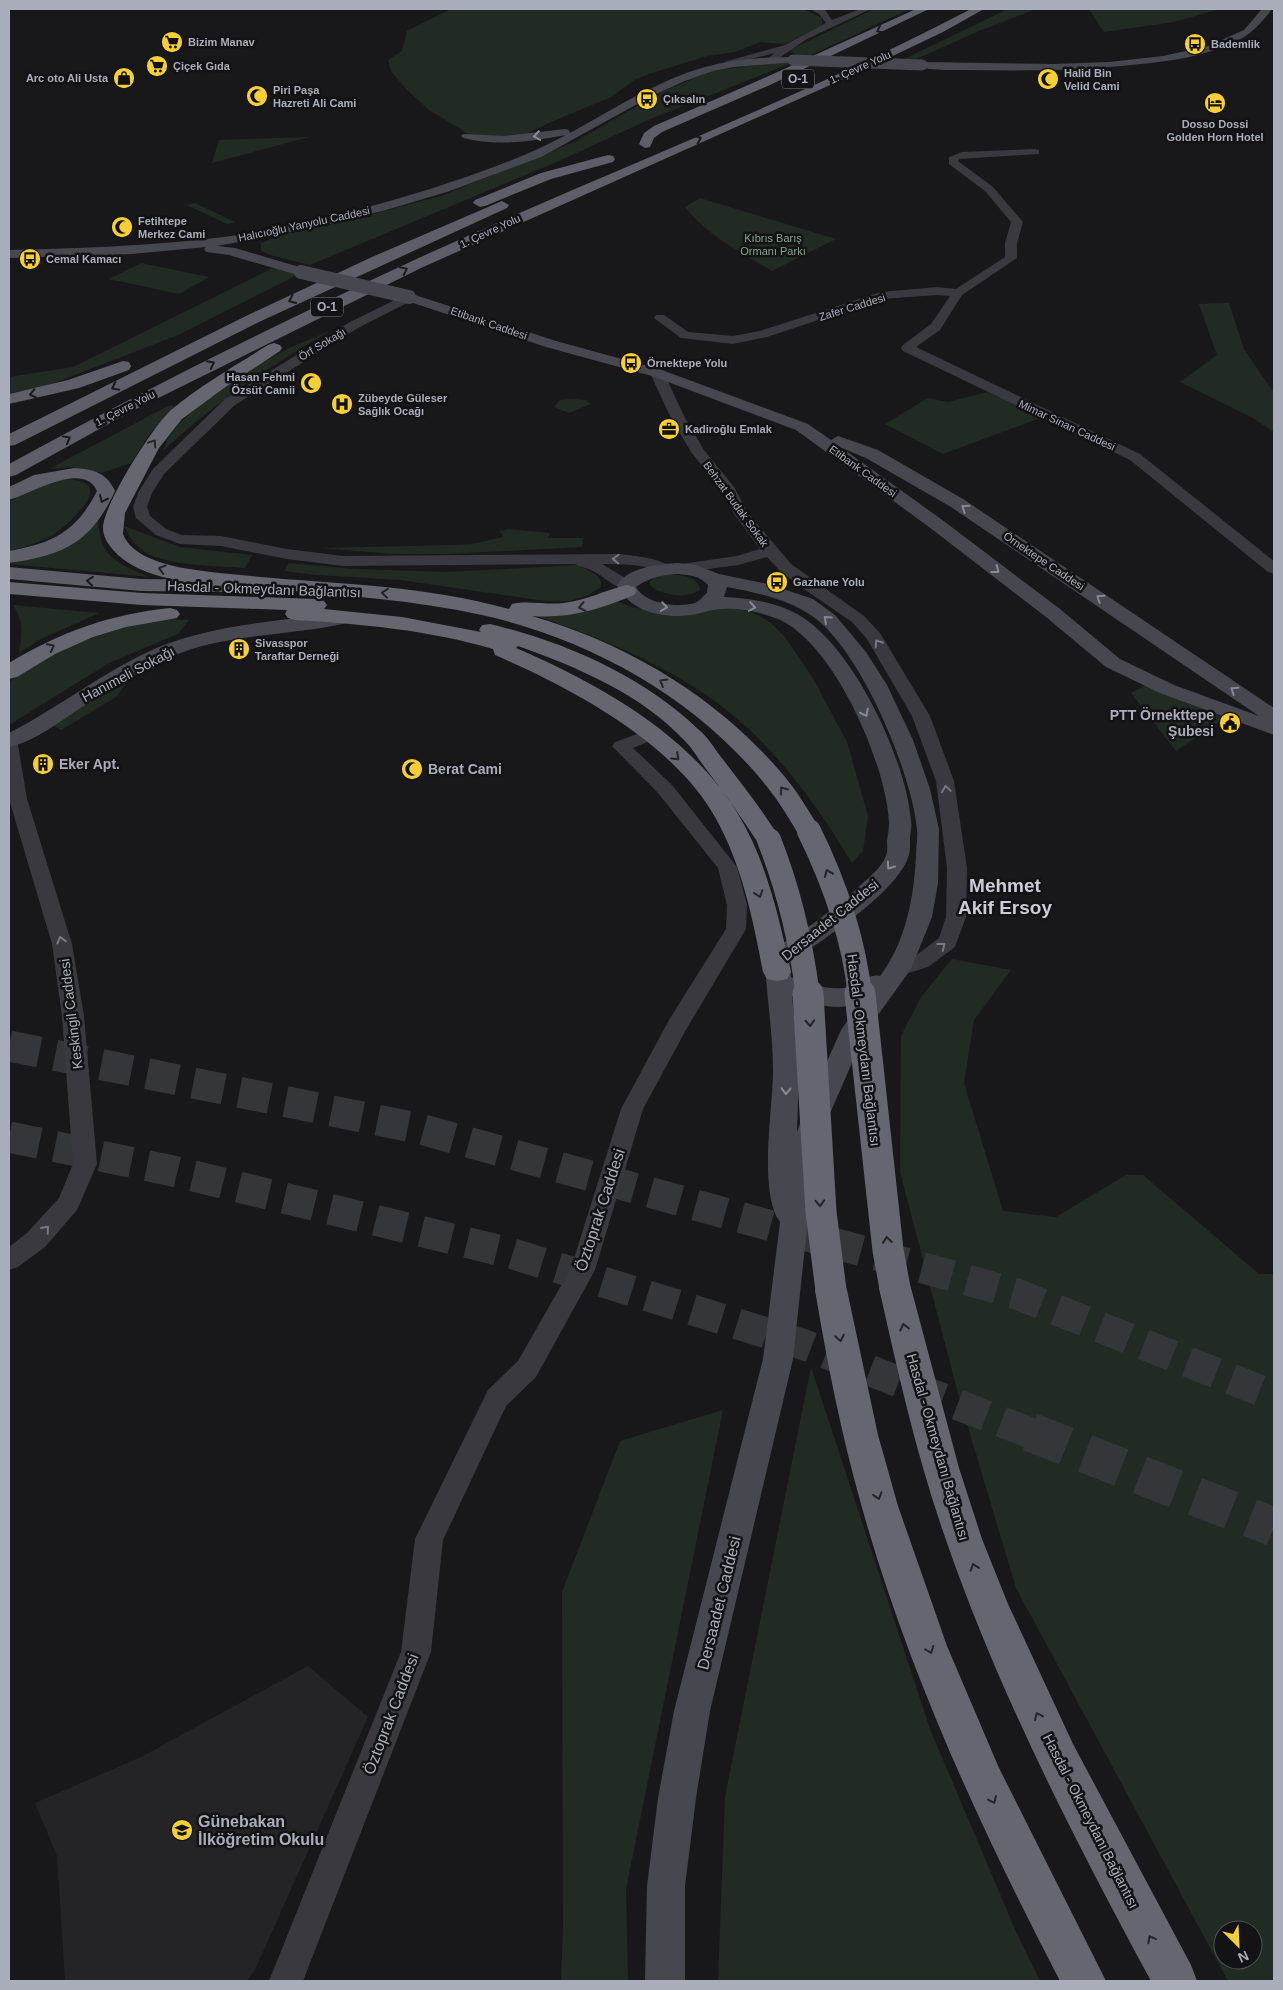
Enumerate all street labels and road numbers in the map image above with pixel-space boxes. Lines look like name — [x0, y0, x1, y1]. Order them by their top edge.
street label: 1. Çevre Yolu — [828, 48, 892, 86]
road number: O-1 — [782, 70, 814, 88]
street label: Halıcıoğlu Yanyolu Caddesi — [237, 204, 371, 244]
street label: 1. Çevre Yolu — [458, 212, 522, 250]
street label: Zafer Caddesi — [817, 291, 887, 323]
road number: O-1 — [311, 298, 343, 316]
street label: Etibank Caddesi — [449, 304, 529, 342]
street label: Örf Sokağı — [296, 325, 348, 363]
street label: 1. Çevre Yolu — [93, 388, 157, 428]
street label: Mimar Sinan Caddesi — [1017, 397, 1117, 453]
street label: Etibank Caddesi — [827, 443, 899, 499]
street label: Behzat Budak Sokak — [701, 459, 771, 549]
street label: Örnektepe Caddesi — [1001, 530, 1087, 592]
street label: Hasdal - Okmeydanı Bağlantısı — [167, 578, 361, 600]
street label: Hanımeli Sokağı — [79, 643, 177, 705]
street label: Dersaadet Caddesi — [778, 876, 882, 964]
street label: Hasdal - Okmeydanı Bağlantısı — [844, 953, 884, 1147]
street label: Keskingil Caddesi — [56, 958, 86, 1070]
street label: Öztoprak Caddesi — [572, 1146, 628, 1274]
street label: Hasdal - Okmeydanı Bağlantısı — [904, 1352, 972, 1542]
street label: Dersaadet Caddesi — [694, 1534, 744, 1672]
street label: Öztoprak Caddesi — [360, 1651, 422, 1777]
street label: Hasdal - Okmeydanı Bağlantısı — [1040, 1731, 1142, 1911]

